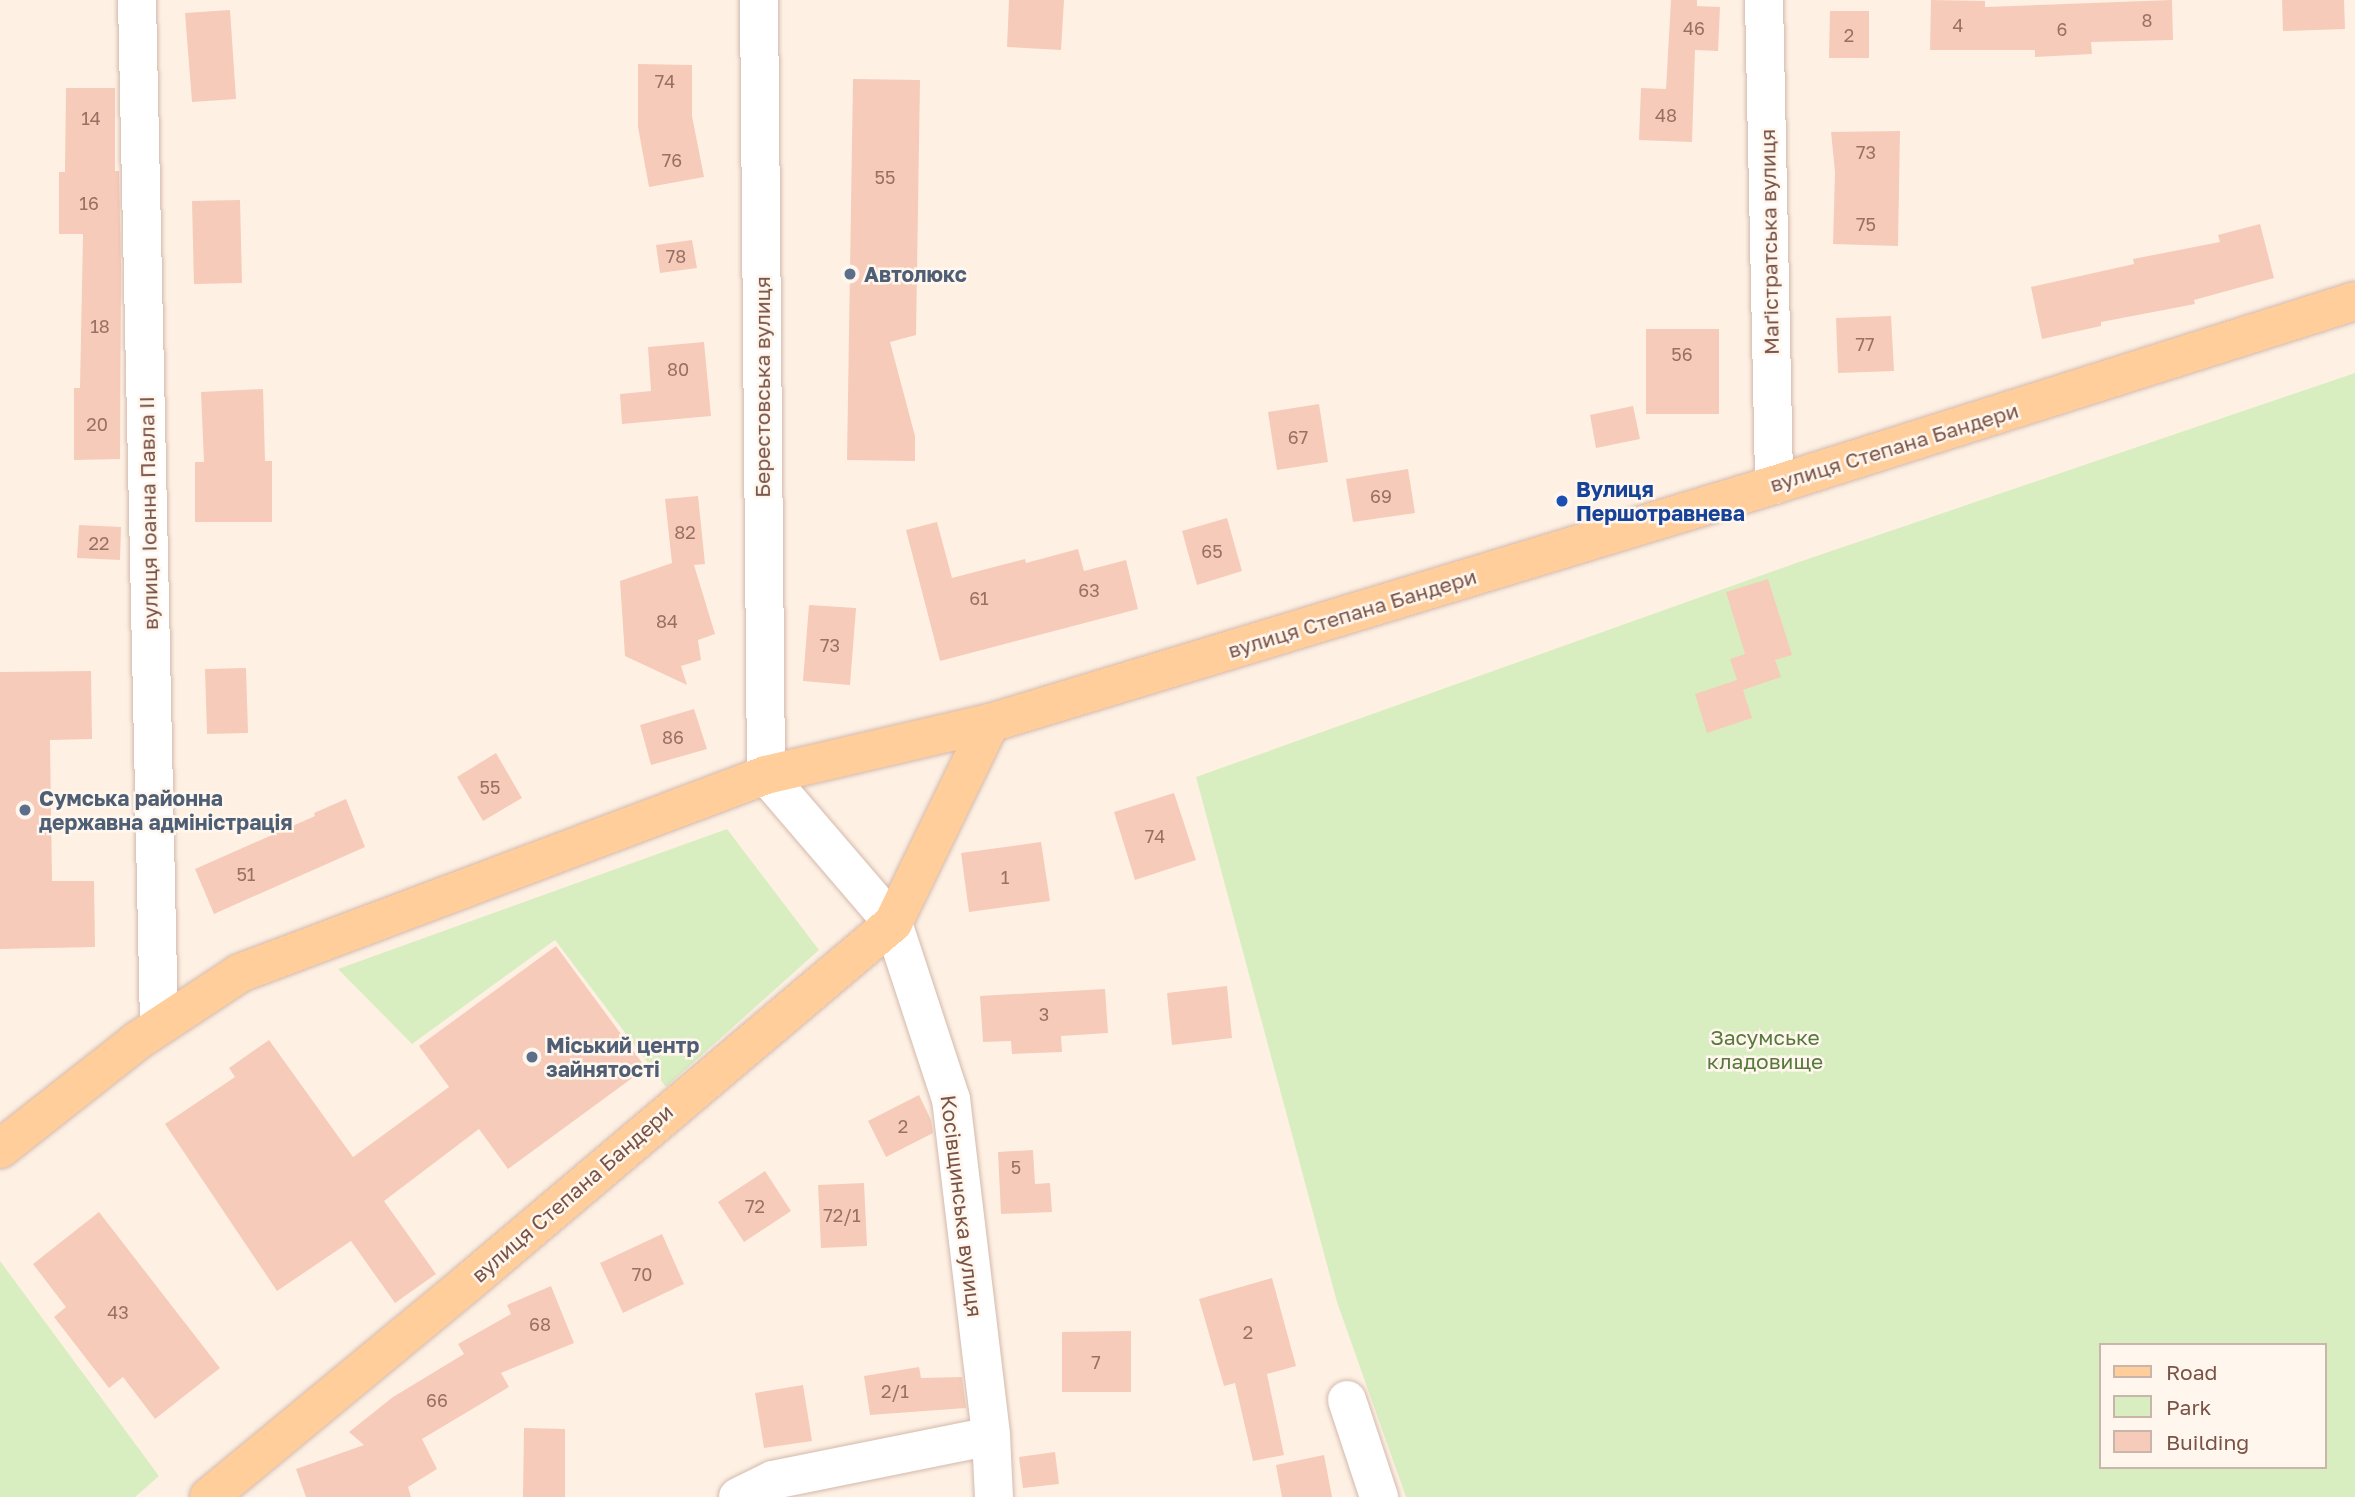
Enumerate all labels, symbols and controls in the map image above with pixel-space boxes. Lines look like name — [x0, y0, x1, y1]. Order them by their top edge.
house number: 8 — [2142, 9, 2152, 31]
house number: 4 — [1953, 14, 1963, 36]
house number: 46 — [1683, 17, 1705, 39]
house number: 6 — [2057, 18, 2067, 40]
house number: 2 — [1844, 24, 1854, 46]
house number: 74 — [655, 70, 675, 92]
house number: 48 — [1655, 104, 1677, 126]
house number: 14 — [81, 107, 101, 129]
street label: Маґістратська вулиця — [1754, 129, 1784, 355]
house number: 73 — [1856, 141, 1876, 163]
house number: 76 — [662, 149, 682, 171]
house number: 55 — [875, 166, 895, 188]
house number: 16 — [79, 192, 99, 214]
house number: 75 — [1856, 213, 1876, 235]
house number: 78 — [666, 245, 686, 267]
place label: Автолюкс — [864, 261, 967, 287]
marker: Автолюкс — [842, 266, 858, 282]
street label: Берестовська вулиця — [749, 276, 775, 498]
house number: 18 — [90, 315, 110, 337]
house number: 77 — [1855, 333, 1875, 355]
house number: 56 — [1671, 343, 1693, 365]
house number: 80 — [667, 358, 689, 380]
street label: вулиця Іоанна Павла II — [133, 396, 163, 630]
street label: вулиця Степана Бандери — [1767, 397, 2021, 497]
house number: 20 — [86, 413, 108, 435]
house number: 67 — [1288, 426, 1308, 448]
place label: Вулиця Першотравнева — [1576, 476, 1745, 526]
house number: 69 — [1370, 485, 1392, 507]
marker: Вулиця Першотравнева — [1554, 493, 1570, 509]
house number: 82 — [674, 521, 696, 543]
house number: 22 — [89, 532, 109, 554]
house number: 65 — [1201, 540, 1223, 562]
street label: вулиця Степана Бандери — [1225, 563, 1479, 663]
house number: 63 — [1078, 579, 1100, 601]
house number: 61 — [969, 587, 989, 609]
house number: 84 — [656, 610, 678, 632]
house number: 73 — [820, 634, 840, 656]
house number: 86 — [662, 726, 684, 748]
house number: 55 — [480, 776, 500, 798]
place label: Сумська районна державна адміністрація — [39, 785, 293, 835]
marker: Сумська районна державна адміністрація — [17, 802, 33, 818]
house number: 74 — [1145, 825, 1165, 847]
house number: 51 — [236, 863, 256, 885]
house number: 1 — [1001, 866, 1009, 888]
house number: 3 — [1039, 1003, 1049, 1025]
park label: Засумське кладовище — [1707, 1024, 1823, 1074]
place label: Міський центр зайнятості — [546, 1032, 699, 1082]
marker: Міський центр зайнятості — [524, 1049, 540, 1065]
street label: Косівщинська вулиця — [936, 1093, 988, 1319]
street label: вулиця Степана Бандери — [466, 1099, 678, 1287]
house number: 2 — [898, 1115, 908, 1137]
house number: 5 — [1011, 1156, 1021, 1178]
house number: 72 — [745, 1195, 765, 1217]
house number: 72/1 — [823, 1204, 861, 1226]
house number: 70 — [632, 1263, 652, 1285]
house number: 43 — [107, 1301, 129, 1323]
house number: 68 — [529, 1313, 551, 1335]
house number: 2 — [1243, 1321, 1253, 1343]
legend — [2100, 1343, 2327, 1469]
house number: 7 — [1091, 1351, 1101, 1373]
text: Road — [2166, 1359, 2217, 1385]
house number: 2/1 — [881, 1380, 909, 1402]
house number: 66 — [426, 1389, 448, 1411]
text: Park — [2166, 1394, 2211, 1420]
text: Building — [2166, 1429, 2249, 1455]

